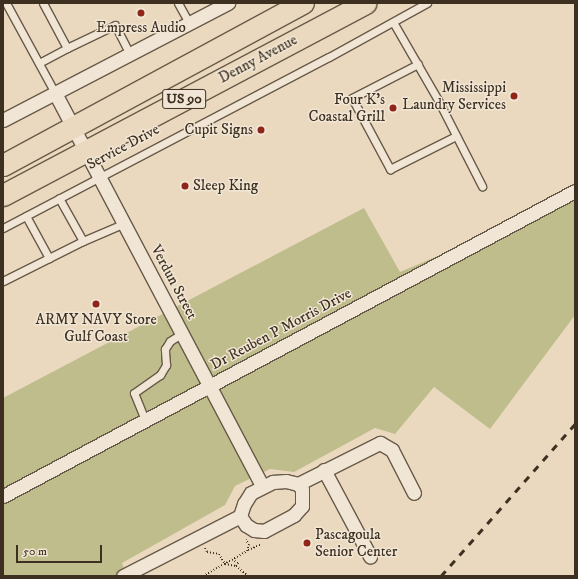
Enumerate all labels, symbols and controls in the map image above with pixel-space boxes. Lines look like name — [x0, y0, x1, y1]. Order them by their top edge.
marker: Empress Audio — [136, 8, 146, 18]
place label: Empress Audio — [96, 19, 186, 37]
street label: Denny Avenue — [216, 31, 300, 87]
place label: Mississippi Laundry Services — [402, 78, 506, 113]
road number: US 90 — [162, 87, 206, 111]
place label: Four K's Coastal Grill — [309, 90, 385, 125]
marker: Mississippi Laundry Services — [509, 91, 519, 101]
marker: Four K's Coastal Grill — [388, 103, 398, 113]
street label: Service Drive — [84, 120, 162, 174]
place label: Cupit Signs — [185, 121, 253, 139]
marker: Cupit Signs — [256, 125, 266, 135]
place label: Sleep King — [193, 177, 258, 195]
marker: Sleep King — [180, 181, 190, 191]
street label: Verdun Street — [147, 242, 201, 322]
street label: Dr Reuben P Morris Drive — [207, 284, 355, 374]
marker: ARMY NAVY Store Gulf Coast — [91, 299, 101, 309]
place label: ARMY NAVY Store Gulf Coast — [35, 310, 157, 345]
place label: Pascagoula Senior Center — [315, 525, 397, 560]
scale bar — [18, 537, 104, 563]
marker: Pascagoula Senior Center — [302, 538, 312, 548]
text: 50 m — [23, 544, 47, 559]

